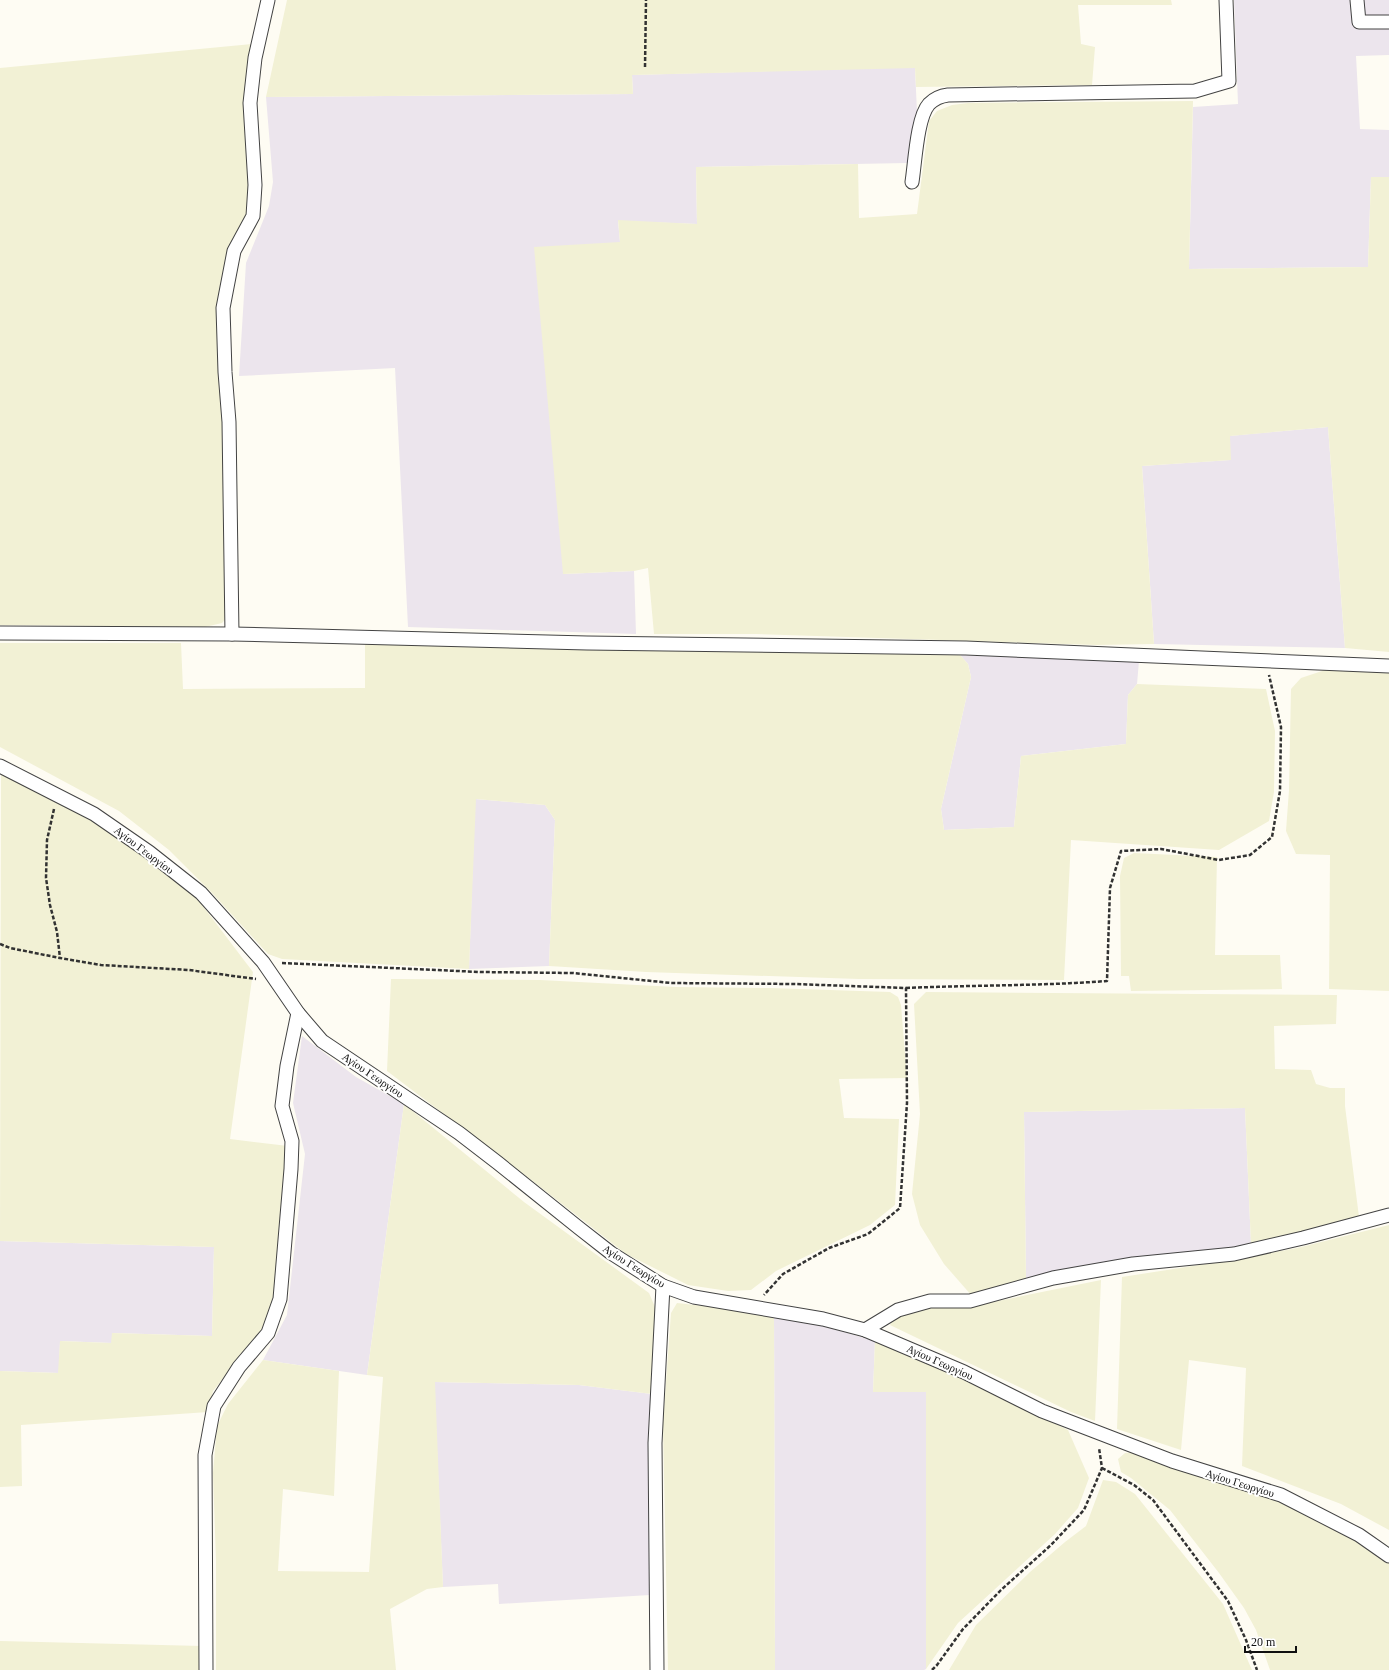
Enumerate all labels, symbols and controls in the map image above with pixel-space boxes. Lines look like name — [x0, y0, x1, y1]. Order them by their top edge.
street label: Αγίου Γεωργίου — [112, 824, 176, 877]
street label: Αγίου Γεωργίου — [340, 1050, 406, 1100]
street label: Αγίου Γεωργίου — [601, 1242, 668, 1290]
street label: Αγίου Γεωργίου — [905, 1342, 975, 1382]
street label: Αγίου Γεωργίου — [1204, 1467, 1276, 1499]
scale bar — [1245, 1628, 1296, 1654]
text: 20 m — [1251, 1635, 1276, 1649]

